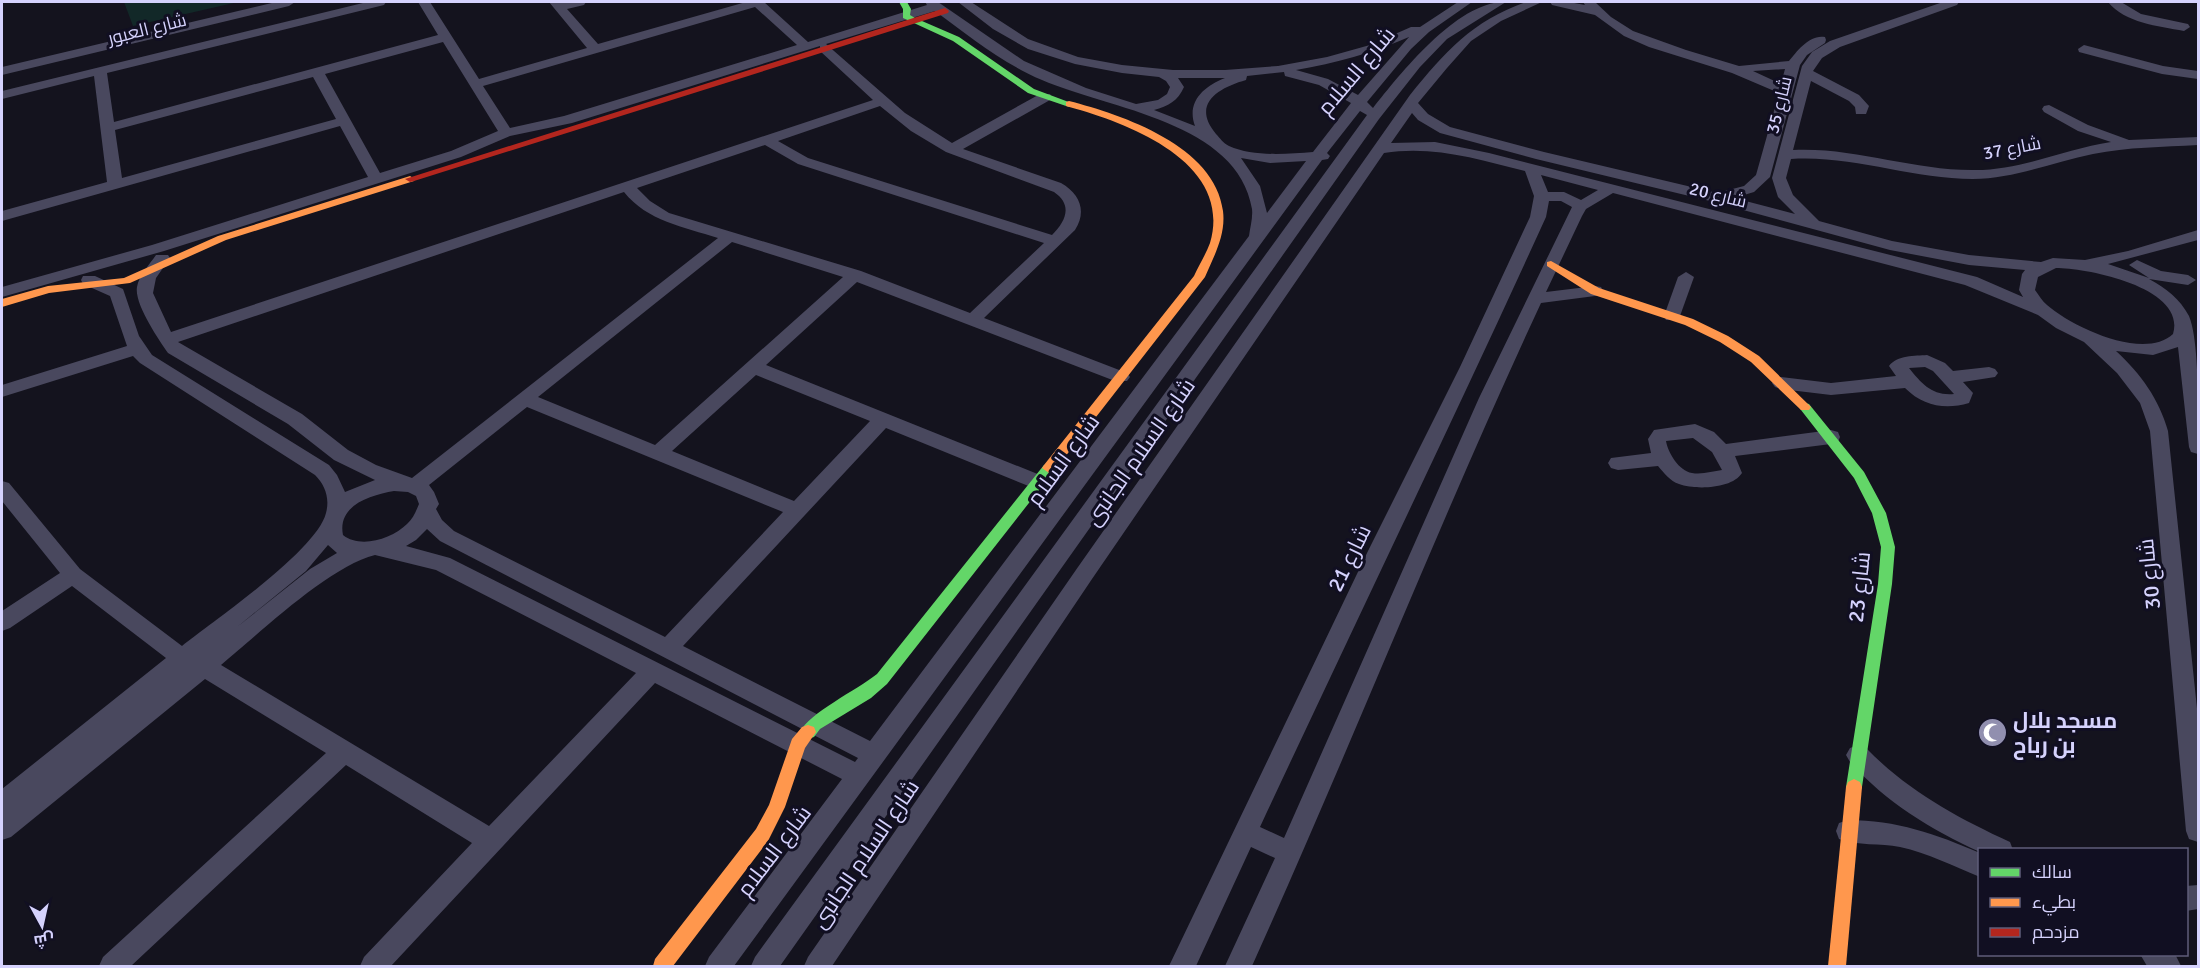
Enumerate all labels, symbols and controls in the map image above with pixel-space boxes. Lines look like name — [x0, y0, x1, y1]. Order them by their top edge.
street label: شارع العبور — [104, 9, 189, 51]
street label: شارع السلام — [1311, 21, 1402, 122]
street label: شارع 35 — [1761, 74, 1798, 136]
street label: شارع 37 — [1981, 132, 2043, 165]
street label: شارع 20 — [1687, 177, 1749, 214]
street label: شارع السلام الجانبى — [1079, 373, 1203, 532]
street label: شارع السلام — [1021, 409, 1107, 512]
street label: شارع 21 — [1321, 520, 1378, 596]
street label: شارع 30 — [2132, 537, 2167, 611]
street label: شارع 23 — [1842, 550, 1877, 624]
place label: مسجد بلال بن رباح — [2013, 707, 2117, 760]
mosque icon: مسجد بلال بن رباح — [1976, 717, 2008, 749]
street label: شارع السلام الجانبى — [805, 774, 926, 935]
street label: شارع السلام — [731, 800, 819, 903]
legend — [1978, 848, 2188, 956]
text: سالك — [2032, 861, 2072, 883]
text: بطيء — [2032, 891, 2076, 916]
north arrow — [12, 896, 72, 956]
text: مزدحم — [2032, 921, 2080, 944]
text: ش — [32, 929, 56, 951]

